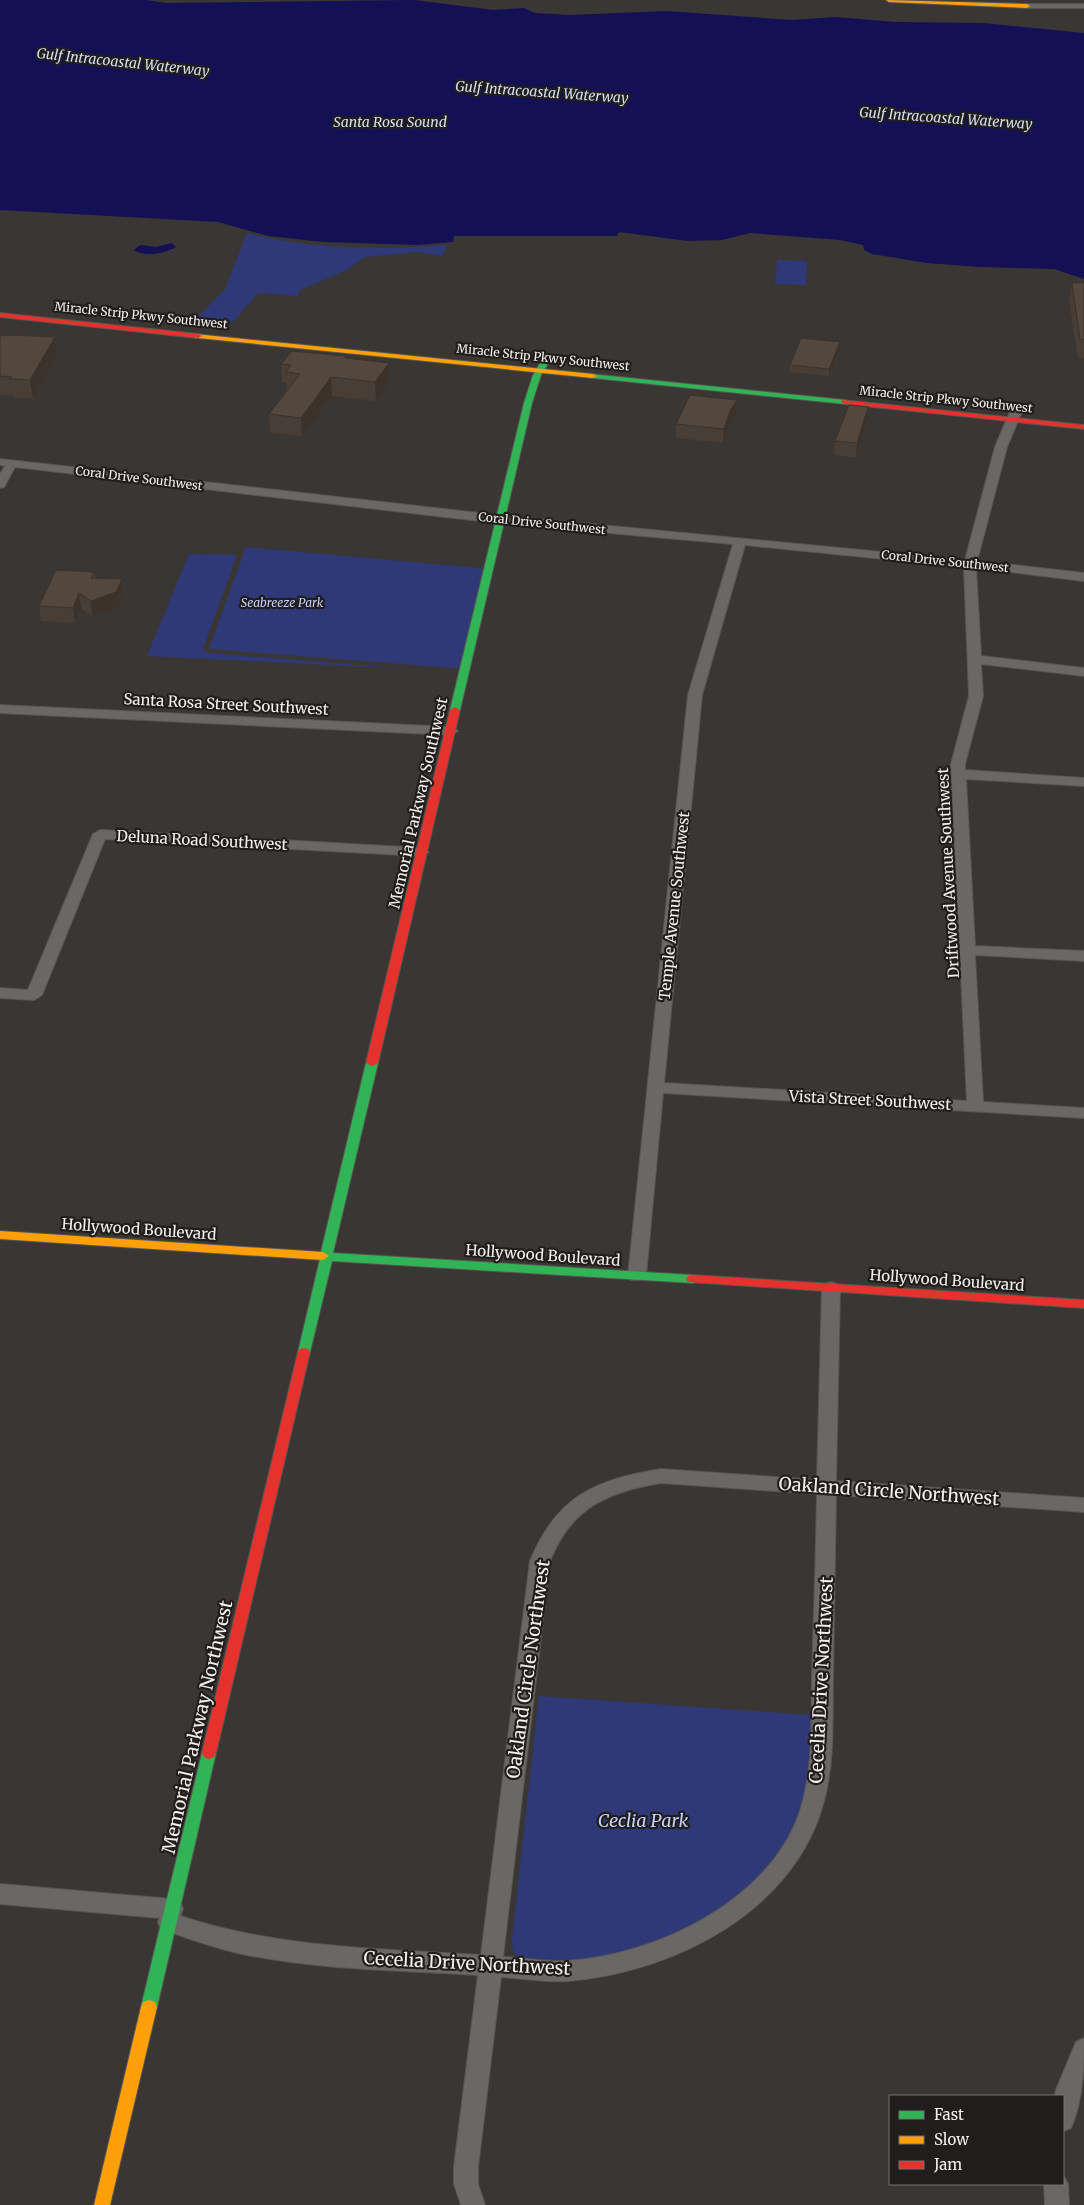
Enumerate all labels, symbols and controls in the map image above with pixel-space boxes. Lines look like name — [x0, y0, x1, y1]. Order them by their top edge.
water label: Gulf Intracoastal Waterway — [36, 44, 211, 80]
water label: Gulf Intracoastal Waterway — [455, 77, 630, 107]
water label: Gulf Intracoastal Waterway — [859, 103, 1034, 133]
water label: Santa Rosa Sound — [333, 113, 447, 131]
street label: Miracle Strip Pkwy Southwest — [54, 298, 229, 332]
street label: Miracle Strip Pkwy Southwest — [456, 340, 631, 374]
street label: Miracle Strip Pkwy Southwest — [859, 382, 1034, 416]
street label: Coral Drive Southwest — [75, 463, 204, 493]
street label: Coral Drive Southwest — [478, 509, 607, 537]
street label: Coral Drive Southwest — [881, 547, 1010, 575]
park label: Seabreeze Park — [241, 595, 324, 610]
street label: Santa Rosa Street Southwest — [123, 689, 329, 719]
street label: Memorial Parkway Southwest — [384, 695, 452, 911]
street label: Driftwood Avenue Southwest — [933, 767, 963, 979]
street label: Temple Avenue Southwest — [655, 810, 693, 1001]
street label: Deluna Road Southwest — [116, 826, 288, 854]
street label: Vista Street Southwest — [787, 1086, 952, 1114]
street label: Hollywood Boulevard — [61, 1214, 217, 1244]
street label: Hollywood Boulevard — [465, 1240, 621, 1270]
street label: Hollywood Boulevard — [869, 1265, 1025, 1295]
street label: Oakland Circle Northwest — [778, 1472, 1000, 1510]
street label: Oakland Circle Northwest — [501, 1558, 555, 1780]
street label: Cecelia Drive Northwest — [804, 1576, 838, 1784]
street label: Memorial Parkway Northwest — [157, 1598, 237, 1856]
park label: Ceclia Park — [598, 1809, 688, 1832]
street label: Cecelia Drive Northwest — [363, 1946, 571, 1980]
legend — [889, 2095, 1064, 2185]
text: Fast — [934, 2105, 964, 2124]
text: Slow — [934, 2130, 969, 2149]
text: Jam — [933, 2155, 962, 2174]

